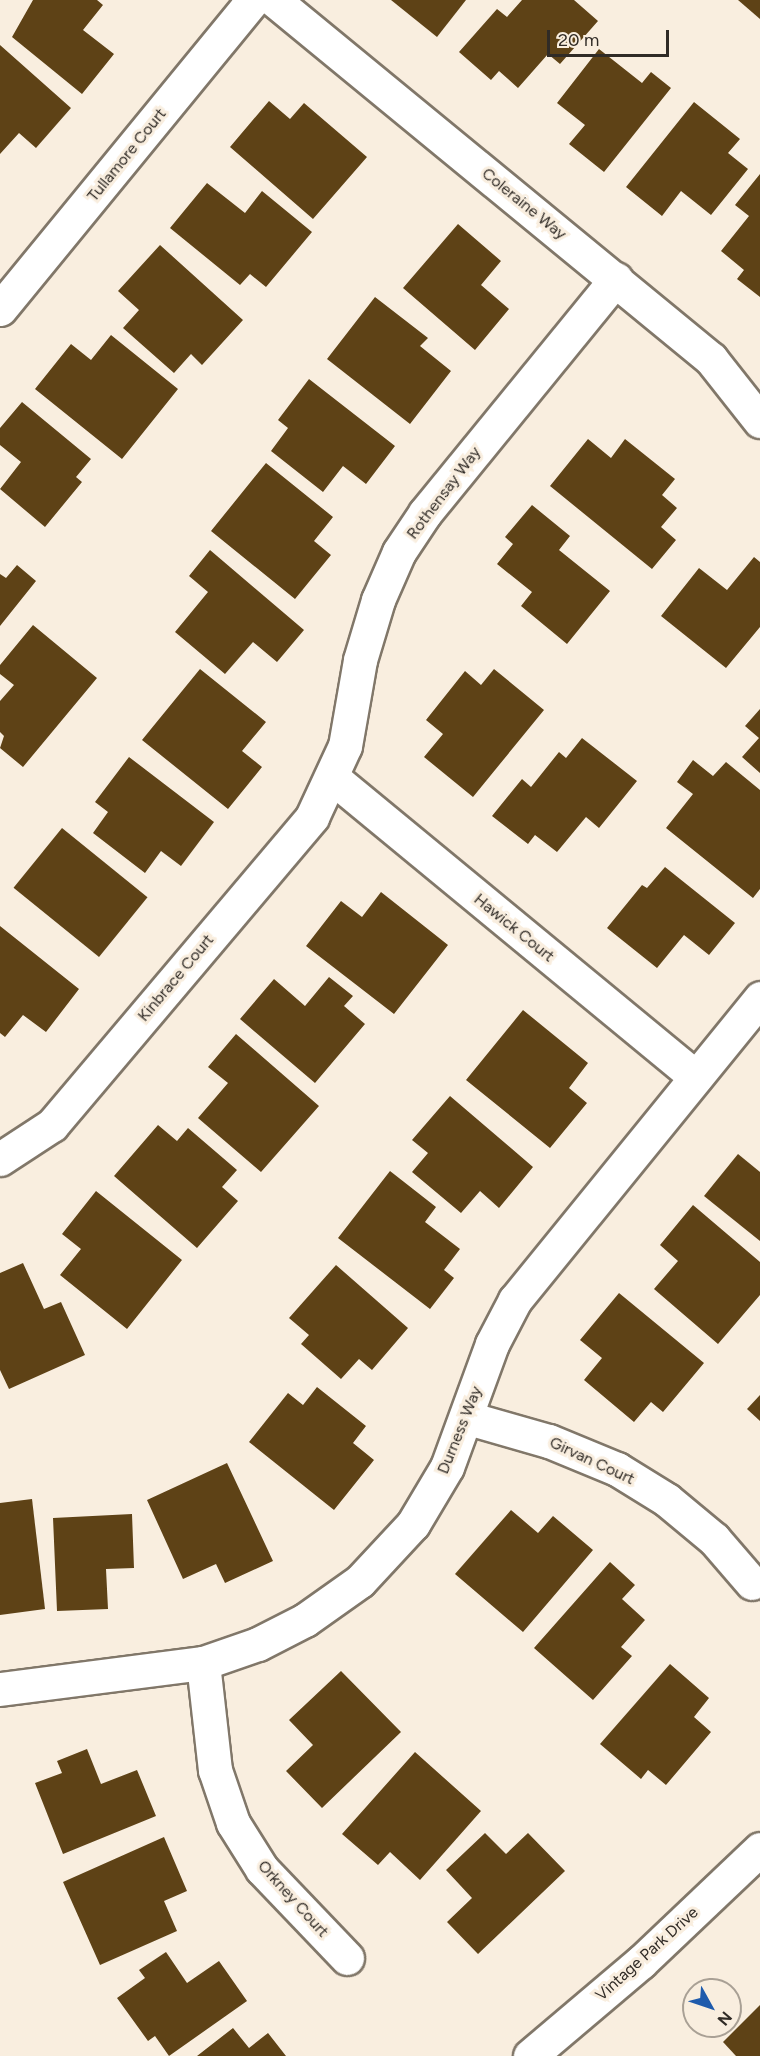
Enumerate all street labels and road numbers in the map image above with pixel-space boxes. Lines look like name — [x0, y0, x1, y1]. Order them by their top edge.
street label: Tullamore Court — [84, 105, 170, 205]
street label: Coleraine Way — [478, 164, 570, 244]
street label: Rothensay Way — [403, 443, 485, 543]
street label: Hawick Court — [470, 890, 558, 966]
street label: Kinbrace Court — [134, 931, 218, 1025]
street label: Durness Way — [434, 1383, 486, 1477]
street label: Girvan Court — [546, 1433, 638, 1489]
street label: Orkney Court — [254, 1857, 332, 1941]
street label: Vintage Park Drive — [592, 1903, 702, 2005]

